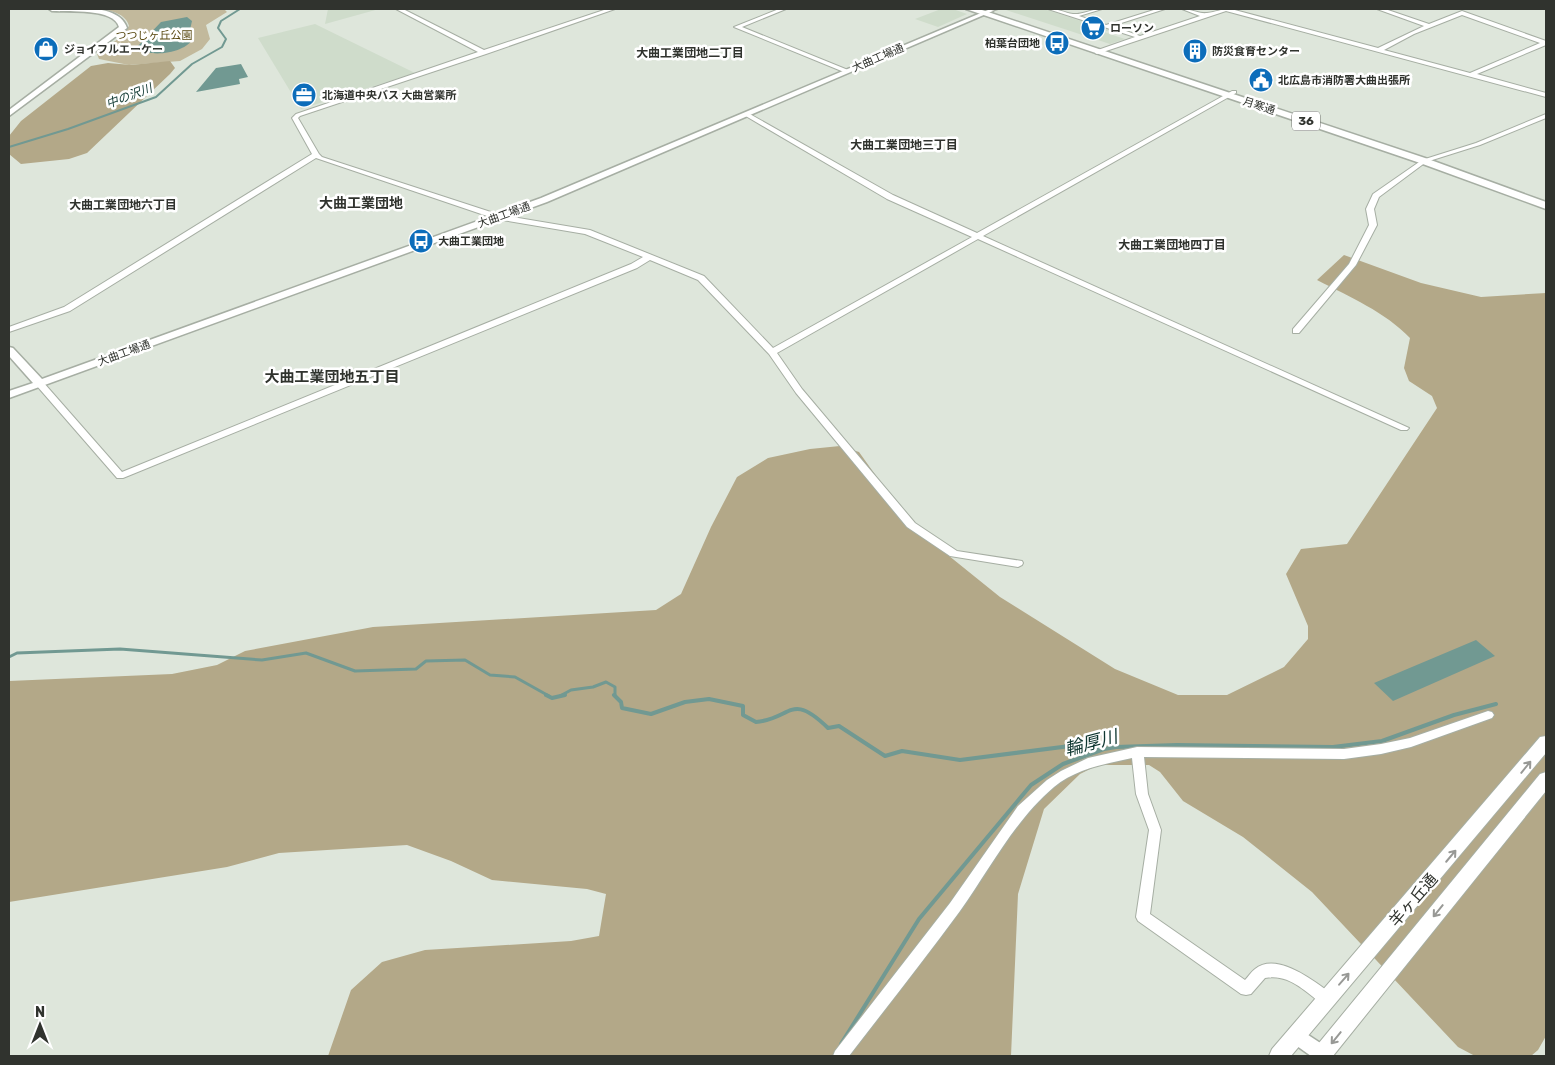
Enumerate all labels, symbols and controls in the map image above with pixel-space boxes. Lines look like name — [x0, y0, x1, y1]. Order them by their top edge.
supermarket icon: ローソン — [1080, 15, 1106, 41]
place label: ローソン — [1110, 22, 1154, 35]
park label: つつじヶ丘公園 — [116, 29, 193, 42]
bus stop icon: 柏葉台団地 — [1044, 30, 1070, 56]
shop icon: ジョイフルエーケー — [33, 36, 59, 62]
place label: 柏葉台団地 — [985, 37, 1040, 50]
building icon: 防災食育センター — [1182, 38, 1208, 64]
street label: 大曲工場通 — [850, 41, 906, 75]
place label: ジョイフルエーケー — [64, 43, 163, 56]
place label: 防災食育センター — [1212, 45, 1300, 58]
district label: 大曲工業団地二丁目 — [636, 46, 744, 60]
public building icon: 北広島市消防署大曲出張所 — [1248, 67, 1274, 93]
place label: 北広島市消防署大曲出張所 — [1278, 74, 1410, 87]
water label: 中の沢川 — [104, 80, 156, 111]
office icon: 北海道中央バス 大曲営業所 — [291, 82, 317, 108]
place label: 北海道中央バス 大曲営業所 — [322, 89, 456, 102]
street label: 月寒通 — [1241, 95, 1277, 117]
road number: 36 — [1292, 112, 1320, 130]
district label: 大曲工業団地三丁目 — [850, 138, 958, 152]
district label: 大曲工業団地 — [319, 195, 403, 212]
district label: 大曲工業団地六丁目 — [69, 198, 177, 212]
street label: 大曲工場通 — [476, 199, 532, 231]
bus stop icon: 大曲工業団地 — [408, 228, 434, 254]
place label: 大曲工業団地 — [438, 235, 504, 248]
district label: 大曲工業団地四丁目 — [1118, 238, 1226, 252]
street label: 大曲工場通 — [96, 337, 152, 369]
district label: 大曲工業団地五丁目 — [264, 368, 400, 386]
water label: 輪厚川 — [1062, 725, 1122, 761]
one-way arrow — [1520, 761, 1531, 774]
one-way arrow — [1445, 850, 1456, 863]
street label: 羊ヶ丘通 — [1385, 870, 1441, 930]
one-way arrow — [1433, 904, 1444, 917]
one-way arrow — [1339, 973, 1350, 986]
north arrow — [15, 1000, 65, 1050]
text: N — [35, 1004, 45, 1021]
one-way arrow — [1331, 1031, 1342, 1044]

